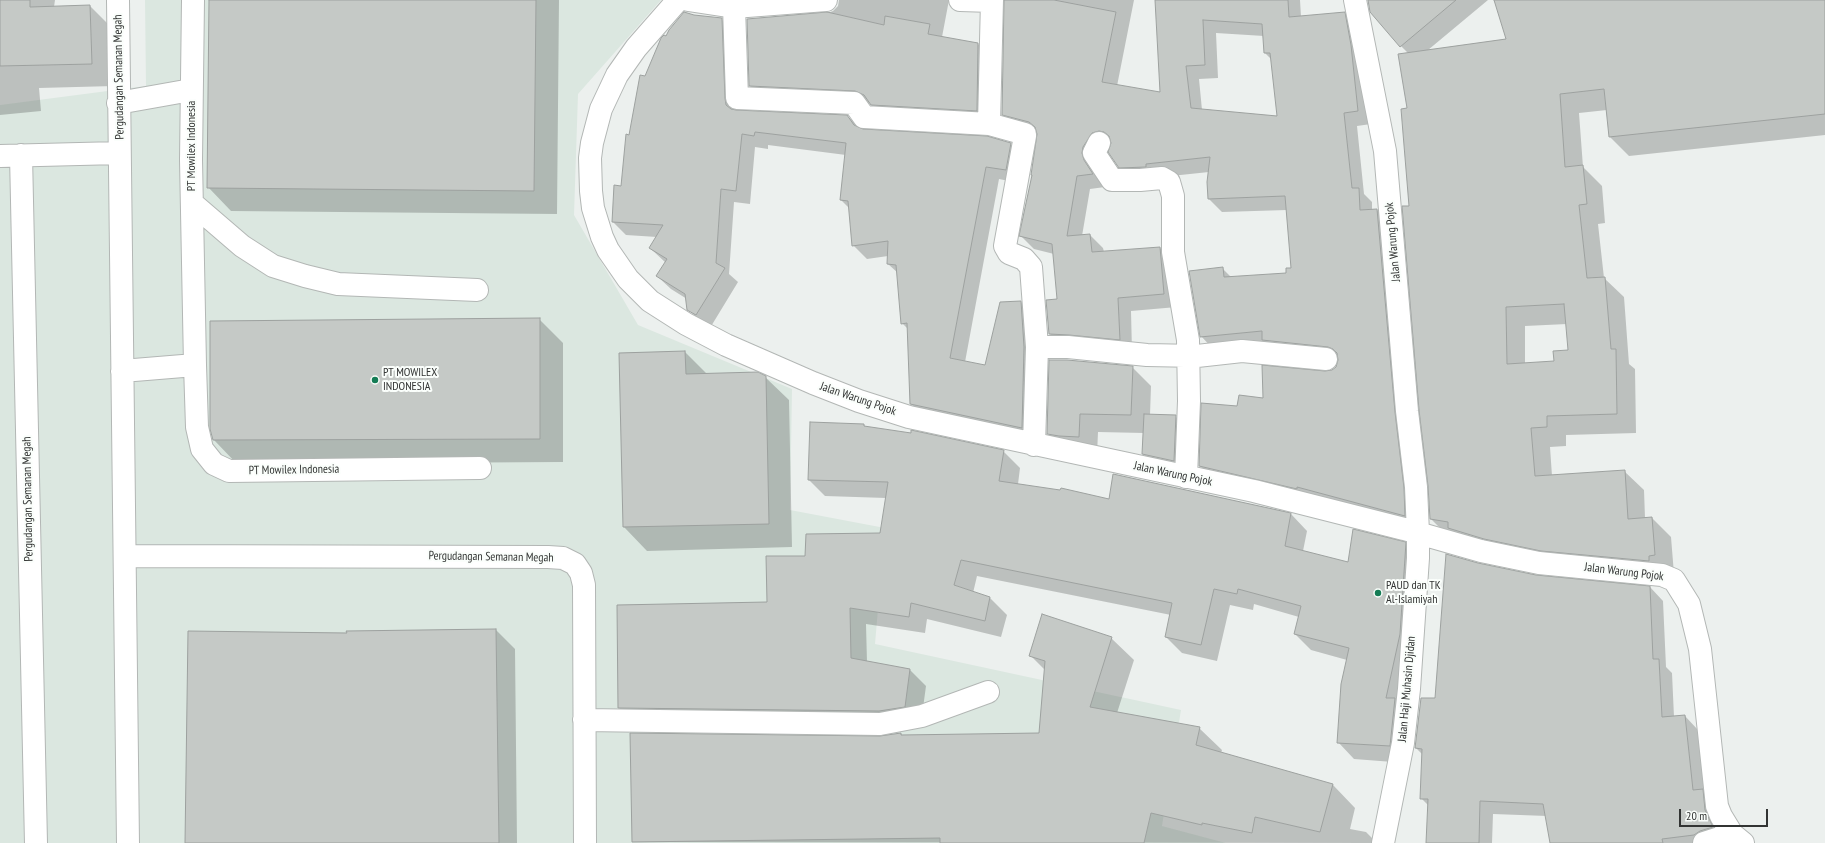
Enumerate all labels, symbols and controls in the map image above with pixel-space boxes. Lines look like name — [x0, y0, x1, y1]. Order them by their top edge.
street label: Pergudangan Semanan Megah — [111, 14, 127, 140]
street label: PT Mowilex Indonesia — [185, 101, 199, 191]
street label: Jalan Warung Pojok — [1382, 202, 1404, 282]
place label: PT MOWILEX INDONESIA — [383, 366, 437, 394]
marker: PT MOWILEX INDONESIA — [370, 375, 380, 385]
street label: Jalan Warung Pojok — [818, 379, 898, 419]
street label: Pergudangan Semanan Megah — [20, 436, 36, 562]
street label: Jalan Warung Pojok — [1133, 459, 1213, 489]
street label: PT Mowilex Indonesia — [249, 462, 339, 478]
street label: Pergudangan Semanan Megah — [428, 549, 554, 565]
street label: Jalan Warung Pojok — [1584, 560, 1664, 584]
place label: PAUD dan TK Al-Islamiyah — [1386, 579, 1441, 607]
marker: PAUD dan TK Al-Islamiyah — [1373, 588, 1383, 598]
street label: Jalan Haji Muhasin Djidan — [1395, 635, 1419, 743]
scale bar — [1681, 801, 1770, 827]
text: 20 m — [1686, 808, 1707, 823]

